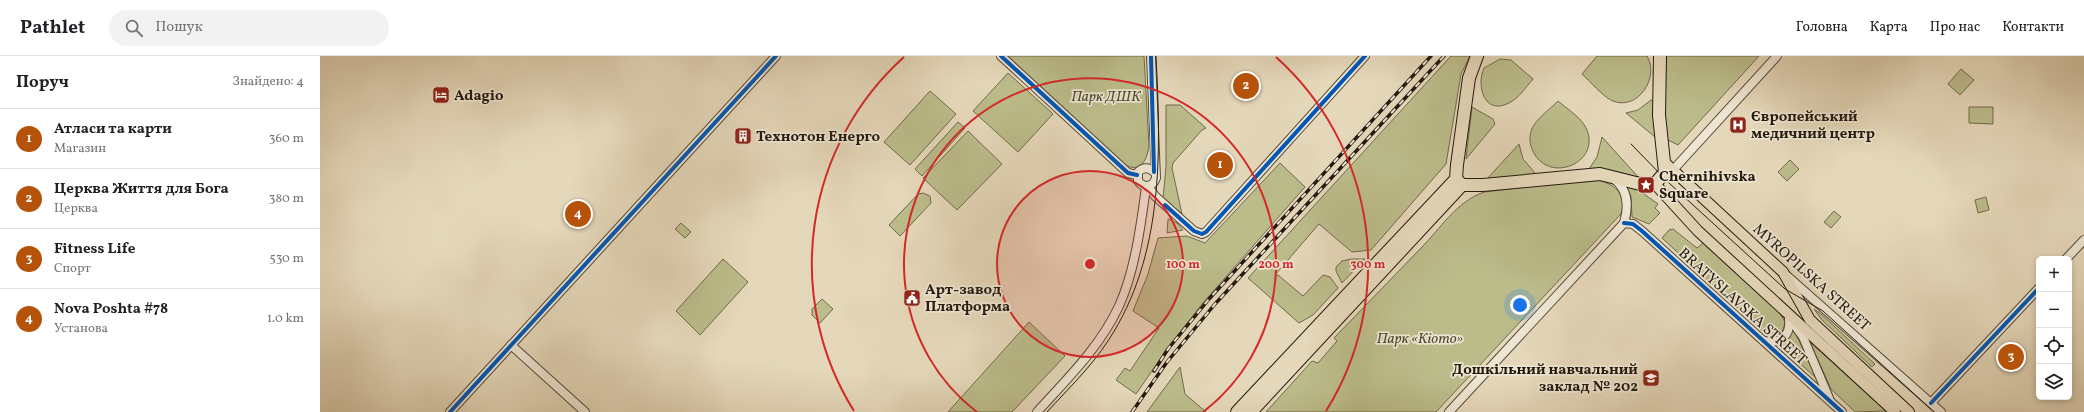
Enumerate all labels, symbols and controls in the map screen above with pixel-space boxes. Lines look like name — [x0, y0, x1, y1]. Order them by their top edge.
search box — [109, 10, 389, 46]
text: Pathlet — [20, 15, 85, 41]
icon: search — [123, 17, 145, 39]
text: Пошук — [155, 17, 203, 38]
text: Головна — [1796, 18, 1848, 37]
text: Карта — [1870, 18, 1908, 37]
text: Про нас — [1930, 18, 1980, 37]
text: Контакти — [2002, 18, 2064, 37]
text: Поруч — [16, 71, 69, 94]
pin: 2 — [1233, 71, 1259, 101]
text: Знайдено: 4 — [232, 73, 304, 91]
hotel icon: Adagio — [431, 85, 451, 105]
place label: Adagio — [454, 86, 504, 107]
park label: Парк ДШК — [1071, 87, 1142, 108]
place label: Європейський медичний центр — [1751, 107, 1875, 145]
hospital icon: Європейський медичний центр — [1728, 115, 1748, 135]
text: Атласи та карти — [54, 119, 172, 140]
building icon: Технотон Енерго — [733, 126, 753, 146]
place label: Технотон Енерго — [756, 127, 881, 148]
text: 1 — [26, 130, 32, 148]
text: 360 m — [269, 130, 304, 148]
text: Магазин — [54, 140, 106, 158]
pin: 1 — [1207, 150, 1233, 180]
place label: Chernihivska Square — [1659, 167, 1756, 205]
place icon: Chernihivska Square — [1636, 175, 1656, 195]
text: Церква Життя для Бога — [54, 179, 229, 200]
text: 2 — [26, 190, 32, 208]
text: 380 m — [269, 190, 304, 208]
pin: 4 — [565, 199, 591, 229]
text: Церква — [54, 200, 98, 218]
street label: MYROPILSKA STREET — [1748, 220, 1874, 337]
text: Fitness Life — [54, 239, 135, 260]
street label: BRATYSLAVSKA STREET — [1673, 244, 1811, 371]
text: 3 — [26, 250, 32, 268]
text: 530 m — [269, 250, 304, 268]
map controls — [2036, 256, 2072, 400]
button: + — [2036, 256, 2072, 292]
centre of rings — [1083, 257, 1097, 271]
text: 100 m — [1166, 257, 1200, 273]
text: 200 m — [1258, 257, 1294, 273]
text: 300 m — [1351, 257, 1386, 273]
text: Спорт — [54, 260, 91, 278]
place label: Арт-завод Платформа — [925, 280, 1010, 318]
public building icon: Арт-завод Платформа — [902, 288, 922, 308]
button: − — [2036, 292, 2072, 328]
your location — [1510, 295, 1530, 315]
text: Nova Poshta #78 — [54, 299, 168, 320]
text: 4 — [25, 310, 33, 328]
text: 1.0 km — [267, 310, 304, 328]
text: Установа — [54, 320, 108, 338]
button: locate — [2036, 328, 2072, 364]
park label: Парк «Кіото» — [1377, 329, 1464, 350]
pin: 3 — [1998, 342, 2024, 372]
place label: Дошкільний навчальний заклад № 202 — [1452, 360, 1638, 398]
button: layers — [2036, 364, 2072, 400]
school or university icon: Дошкільний навчальний заклад № 202 — [1641, 368, 1661, 388]

